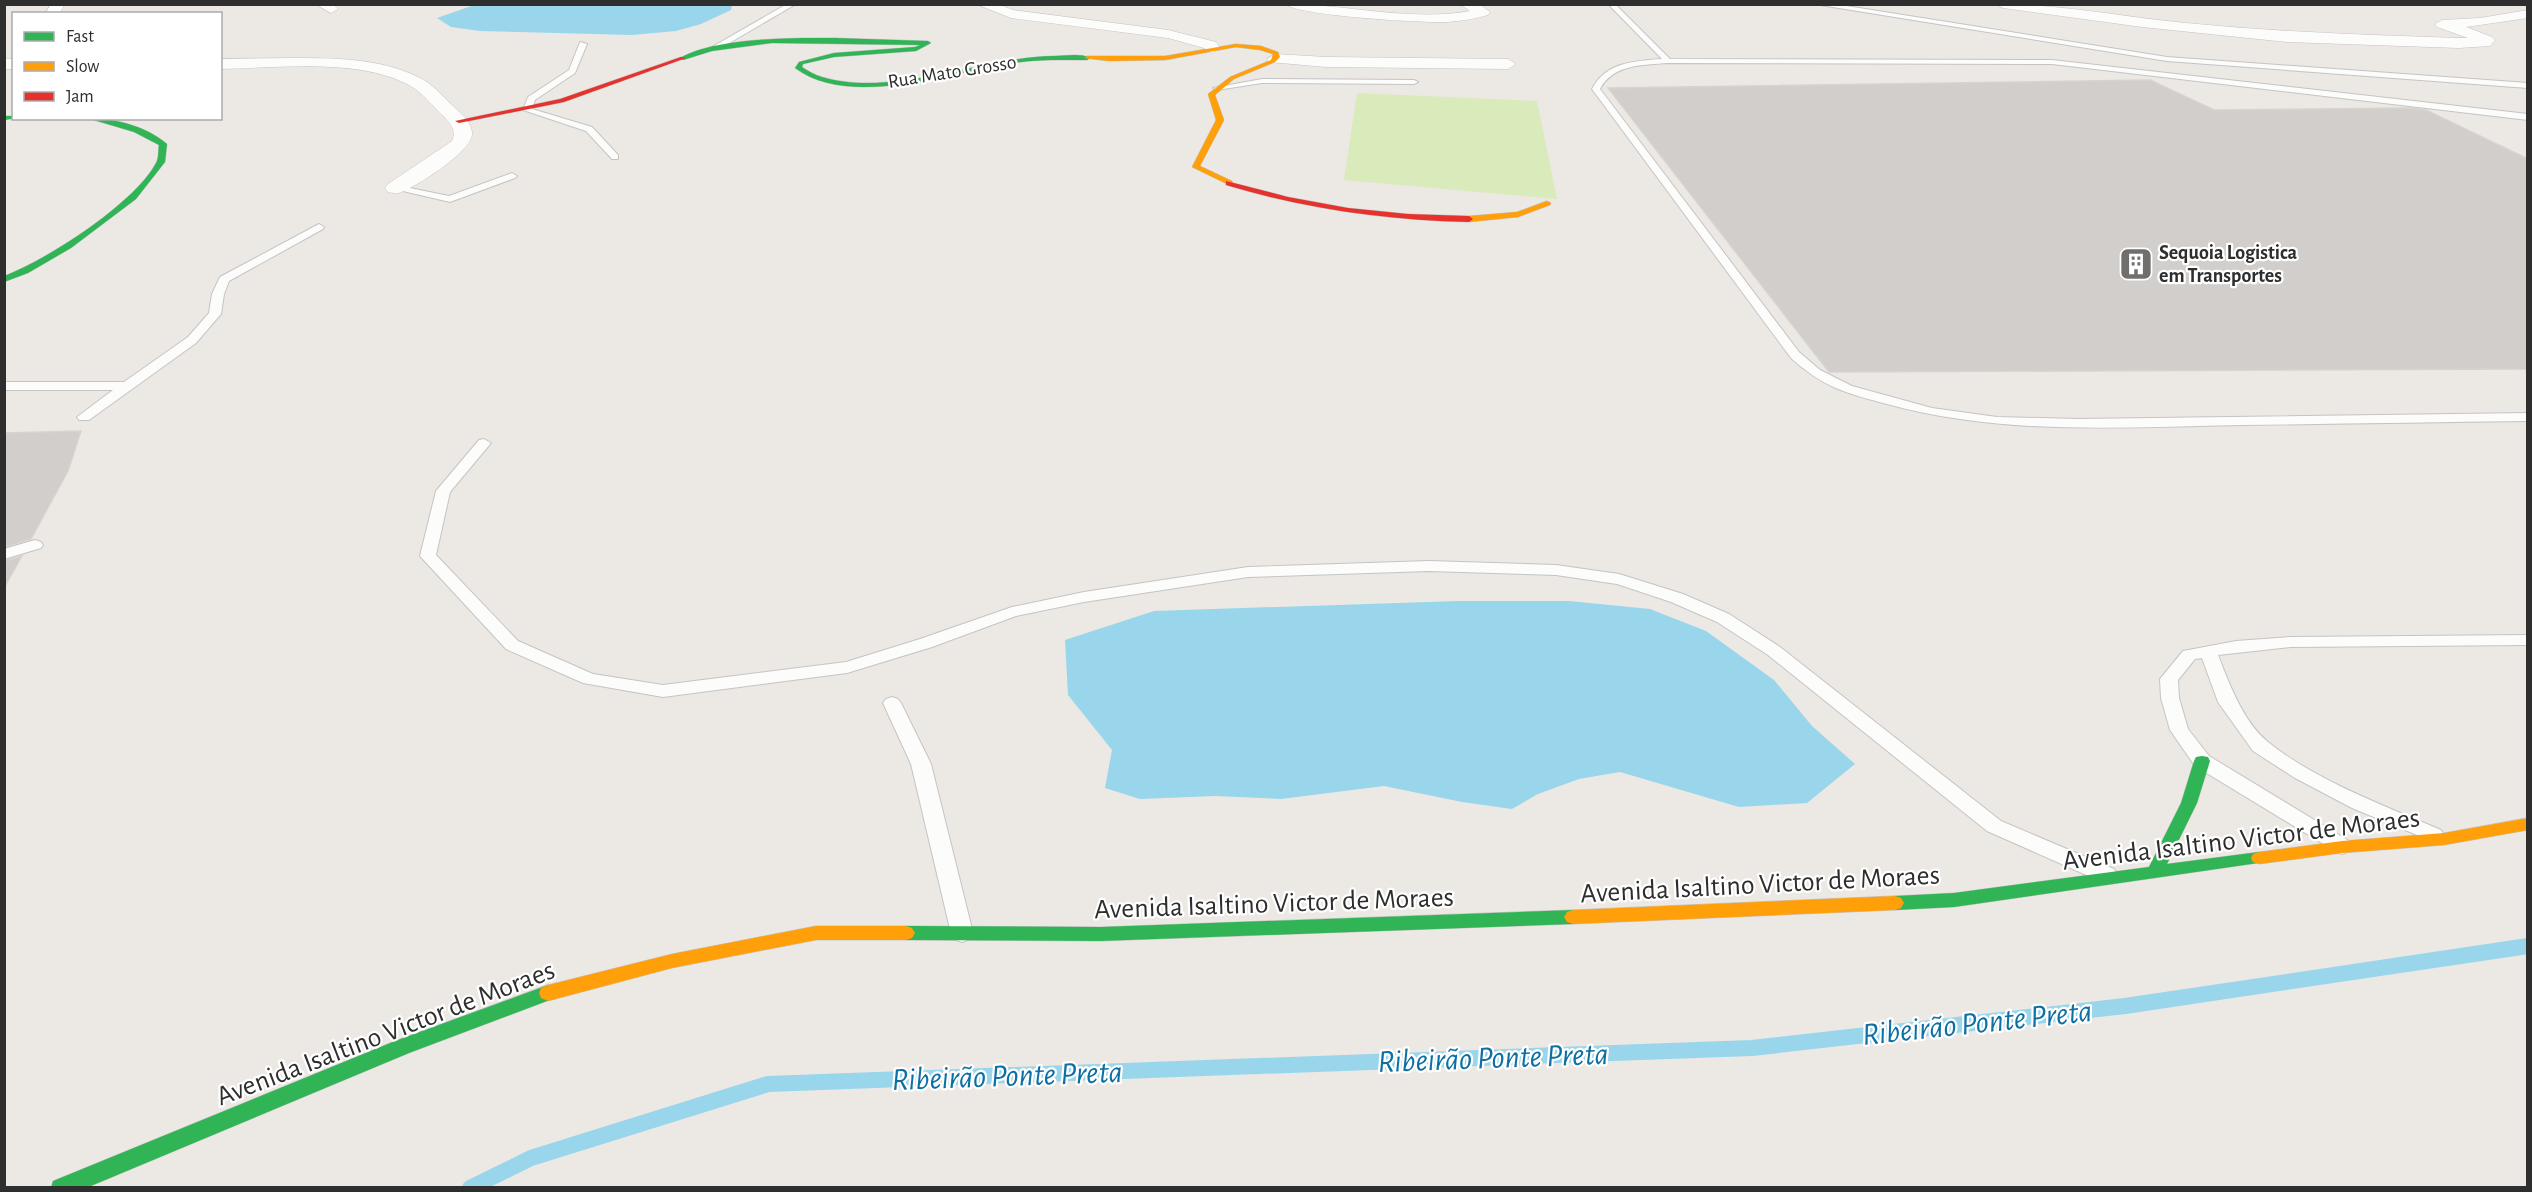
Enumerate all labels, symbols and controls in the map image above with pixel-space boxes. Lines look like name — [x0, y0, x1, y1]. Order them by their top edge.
legend — [12, 12, 222, 120]
text: Fast — [66, 28, 94, 46]
street label: Rua Mato Grosso — [886, 52, 1018, 92]
text: Slow — [66, 58, 99, 76]
text: Jam — [66, 88, 94, 106]
place label: Sequoia Logistica em Transportes — [2159, 243, 2297, 286]
building icon: Sequoia Logistica em Transportes — [2118, 246, 2154, 282]
street label: Avenida Isaltino Victor de Moraes — [2061, 804, 2422, 876]
street label: Avenida Isaltino Victor de Moraes — [1580, 862, 1941, 908]
street label: Avenida Isaltino Victor de Moraes — [1094, 884, 1454, 924]
street label: Avenida Isaltino Victor de Moraes — [213, 956, 559, 1111]
water label: Ribeirão Ponte Preta — [1860, 995, 2094, 1051]
water label: Ribeirão Ponte Preta — [1377, 1038, 1609, 1078]
water label: Ribeirão Ponte Preta — [891, 1056, 1123, 1096]

